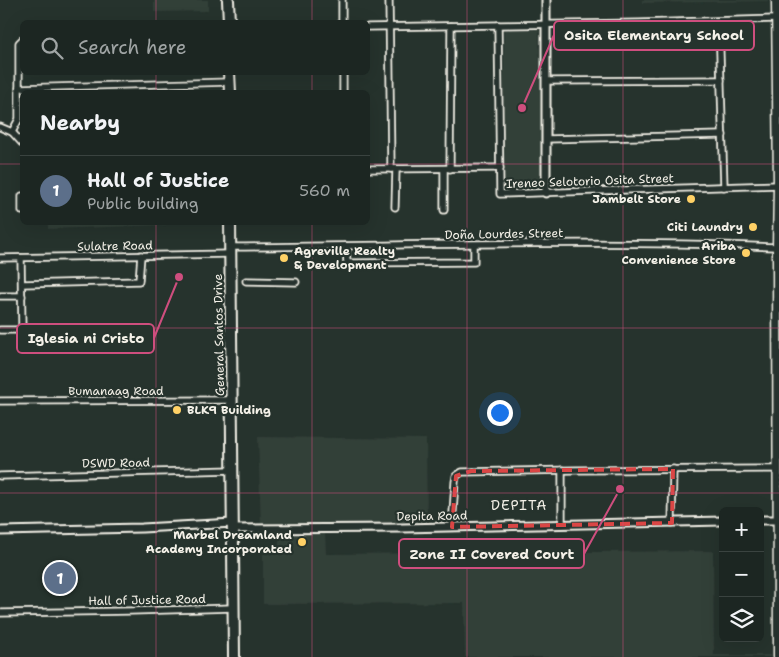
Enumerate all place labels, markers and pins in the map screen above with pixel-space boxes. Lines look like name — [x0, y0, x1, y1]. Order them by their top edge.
callout: Osita Elementary School — [554, 21, 754, 50]
place label: Jambelt Store — [592, 191, 681, 207]
marker: Jambelt Store — [685, 193, 697, 205]
place label: Citi Laundry — [667, 219, 743, 235]
marker: Citi Laundry — [747, 221, 759, 233]
place label: Ariba Convenience Store — [622, 238, 737, 268]
place label: Agreville Realty & Development — [294, 243, 395, 273]
marker: Ariba Convenience Store — [740, 247, 752, 259]
marker: Agreville Realty & Development — [278, 252, 290, 264]
callout: Iglesia ni Cristo — [17, 324, 154, 353]
place label: BLK9 Building — [187, 402, 271, 418]
marker: BLK9 Building — [171, 404, 183, 416]
place label: Marbel Dreamland Academy Incorporated — [146, 527, 292, 557]
marker: Marbel Dreamland Academy Incorporated — [296, 536, 308, 548]
callout: Zone II Covered Court — [399, 539, 584, 568]
pin: 1 — [44, 559, 76, 597]

